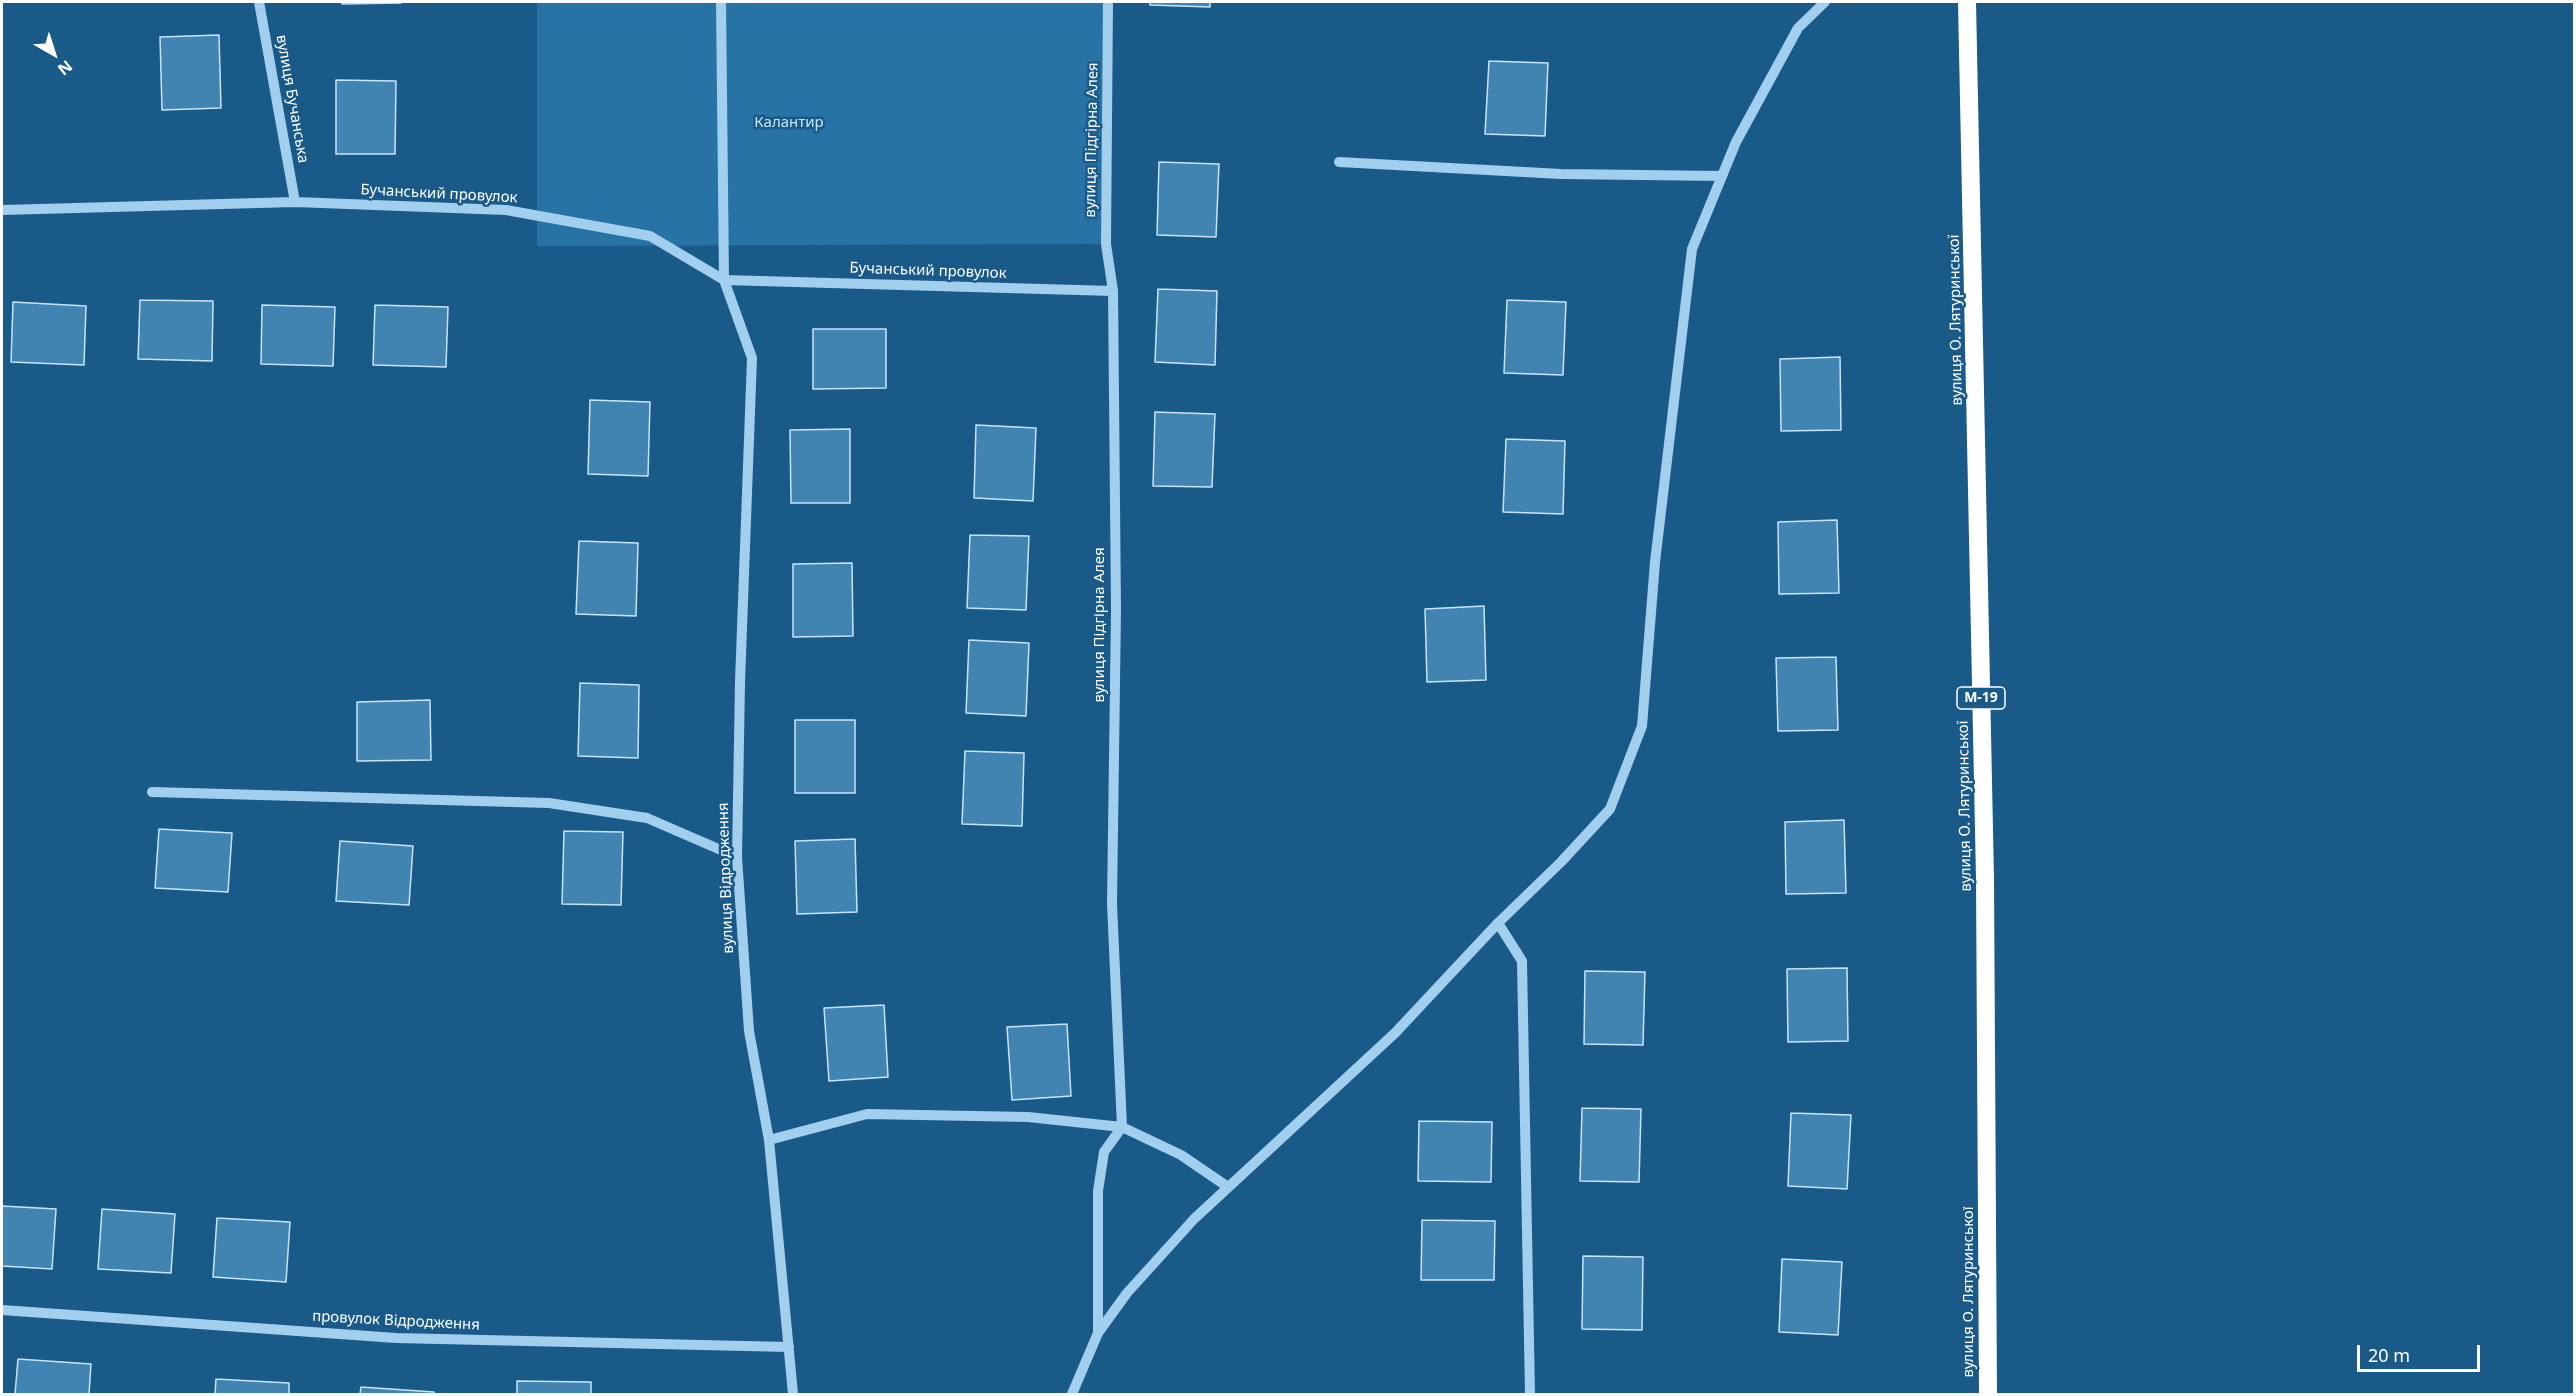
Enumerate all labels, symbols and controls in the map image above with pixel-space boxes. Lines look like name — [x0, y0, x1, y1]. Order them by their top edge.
north arrow — [24, 24, 84, 84]
street label: вулиця Бучанська — [272, 34, 312, 164]
text: N — [53, 55, 77, 81]
street label: вулиця Підгірна Алея — [1082, 62, 1102, 218]
park label: Калантир — [754, 114, 824, 132]
street label: Бучанський провулок — [360, 181, 518, 207]
street label: вулиця О. Лятуринської — [1946, 234, 1966, 406]
street label: Бучанський провулок — [849, 259, 1007, 283]
street label: вулиця Підгірна Алея — [1091, 547, 1109, 703]
road number: М-19 — [1957, 687, 2005, 709]
street label: вулиця О. Лятуринської — [1955, 720, 1975, 892]
street label: вулиця Відродження — [714, 802, 738, 954]
street label: вулиця О. Лятуринської — [1960, 1206, 1978, 1378]
street label: провулок Відродження — [312, 1308, 480, 1334]
scale bar — [2360, 1333, 2483, 1371]
text: 20 m — [2368, 1343, 2410, 1367]

